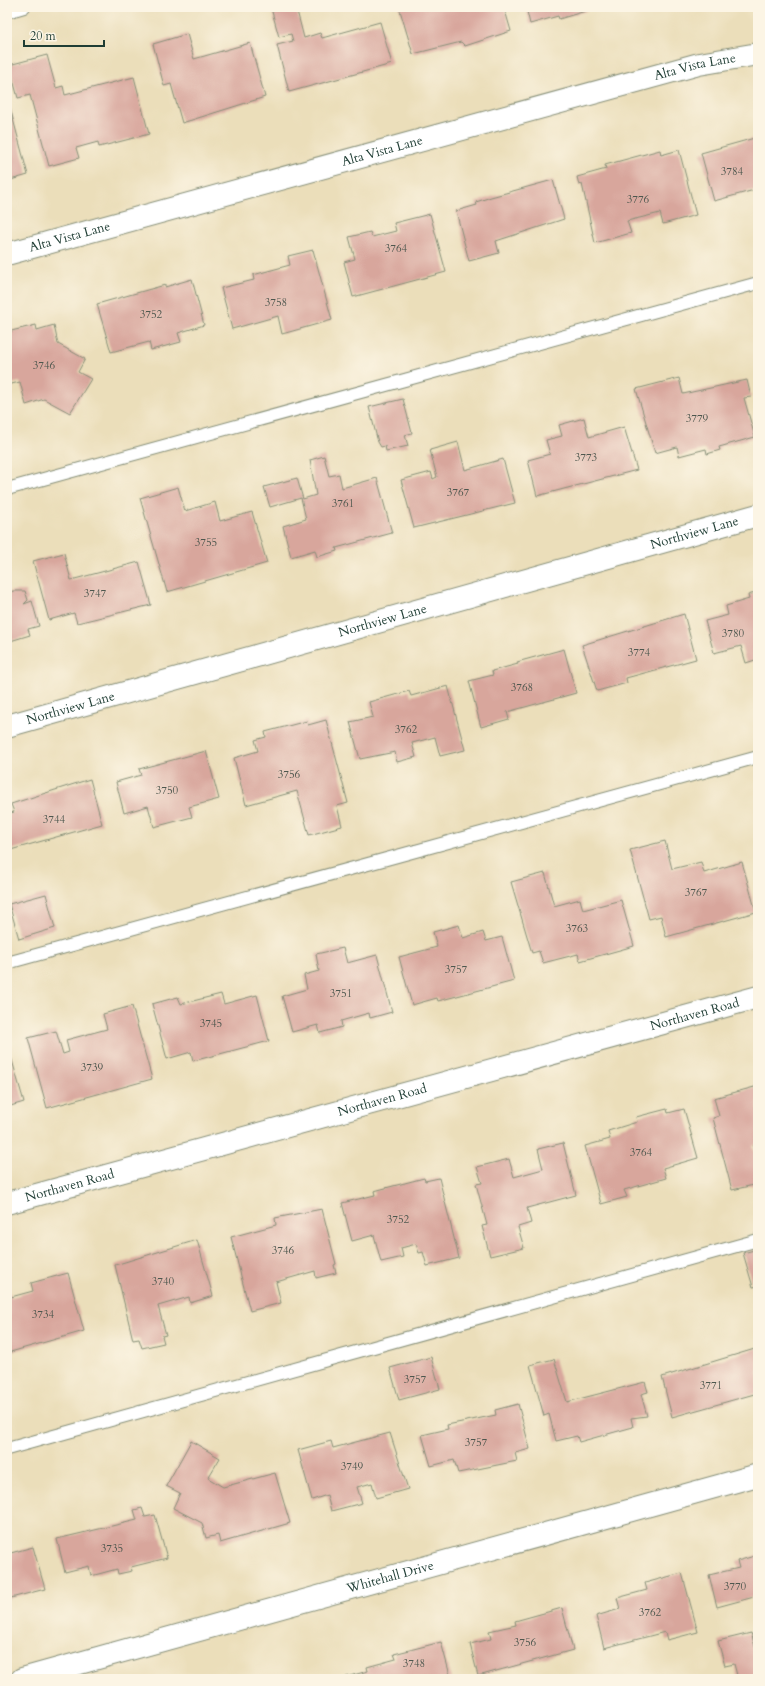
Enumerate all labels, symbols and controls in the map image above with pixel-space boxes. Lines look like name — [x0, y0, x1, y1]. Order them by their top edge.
scale bar — [24, 22, 104, 48]
text: 20 m — [30, 28, 57, 44]
street label: Alta Vista Lane — [652, 49, 737, 85]
street label: Alta Vista Lane — [340, 131, 425, 171]
house number: 3784 — [721, 164, 744, 179]
house number: 3776 — [627, 192, 650, 207]
street label: Alta Vista Lane — [27, 217, 112, 257]
house number: 3764 — [385, 241, 408, 256]
house number: 3758 — [265, 295, 287, 310]
house number: 3752 — [140, 307, 163, 322]
house number: 3746 — [33, 358, 56, 373]
house number: 3779 — [686, 411, 709, 426]
house number: 3773 — [575, 450, 598, 465]
house number: 3767 — [447, 485, 470, 500]
house number: 3761 — [332, 496, 354, 511]
street label: Northview Lane — [648, 512, 741, 554]
house number: 3755 — [195, 535, 217, 550]
house number: 3747 — [84, 586, 107, 601]
street label: Northview Lane — [336, 600, 429, 641]
house number: 3780 — [722, 626, 745, 641]
house number: 3774 — [628, 645, 651, 660]
house number: 3768 — [511, 680, 533, 695]
street label: Northview Lane — [24, 687, 117, 729]
house number: 3762 — [395, 722, 418, 737]
house number: 3756 — [278, 767, 301, 782]
house number: 3750 — [156, 783, 179, 798]
house number: 3744 — [43, 812, 66, 827]
house number: 3767 — [685, 885, 708, 900]
house number: 3763 — [566, 921, 589, 936]
house number: 3757 — [445, 962, 468, 977]
house number: 3751 — [330, 986, 352, 1001]
street label: Northaven Road — [648, 994, 741, 1035]
house number: 3745 — [200, 1016, 222, 1031]
house number: 3739 — [81, 1060, 104, 1075]
street label: Northaven Road — [336, 1079, 429, 1121]
house number: 3764 — [630, 1145, 653, 1160]
street label: Northaven Road — [23, 1165, 116, 1207]
house number: 3752 — [387, 1212, 410, 1227]
house number: 3746 — [272, 1243, 295, 1258]
house number: 3740 — [152, 1274, 175, 1289]
house number: 3734 — [32, 1307, 55, 1322]
house number: 3757 — [404, 1372, 427, 1387]
house number: 3771 — [700, 1378, 722, 1393]
house number: 3757 — [465, 1435, 488, 1450]
house number: 3749 — [341, 1459, 364, 1474]
house number: 3735 — [101, 1541, 123, 1556]
street label: Whitehall Drive — [344, 1556, 436, 1598]
house number: 3770 — [724, 1579, 747, 1594]
house number: 3762 — [639, 1605, 662, 1620]
house number: 3756 — [514, 1635, 537, 1650]
house number: 3748 — [403, 1656, 425, 1671]

